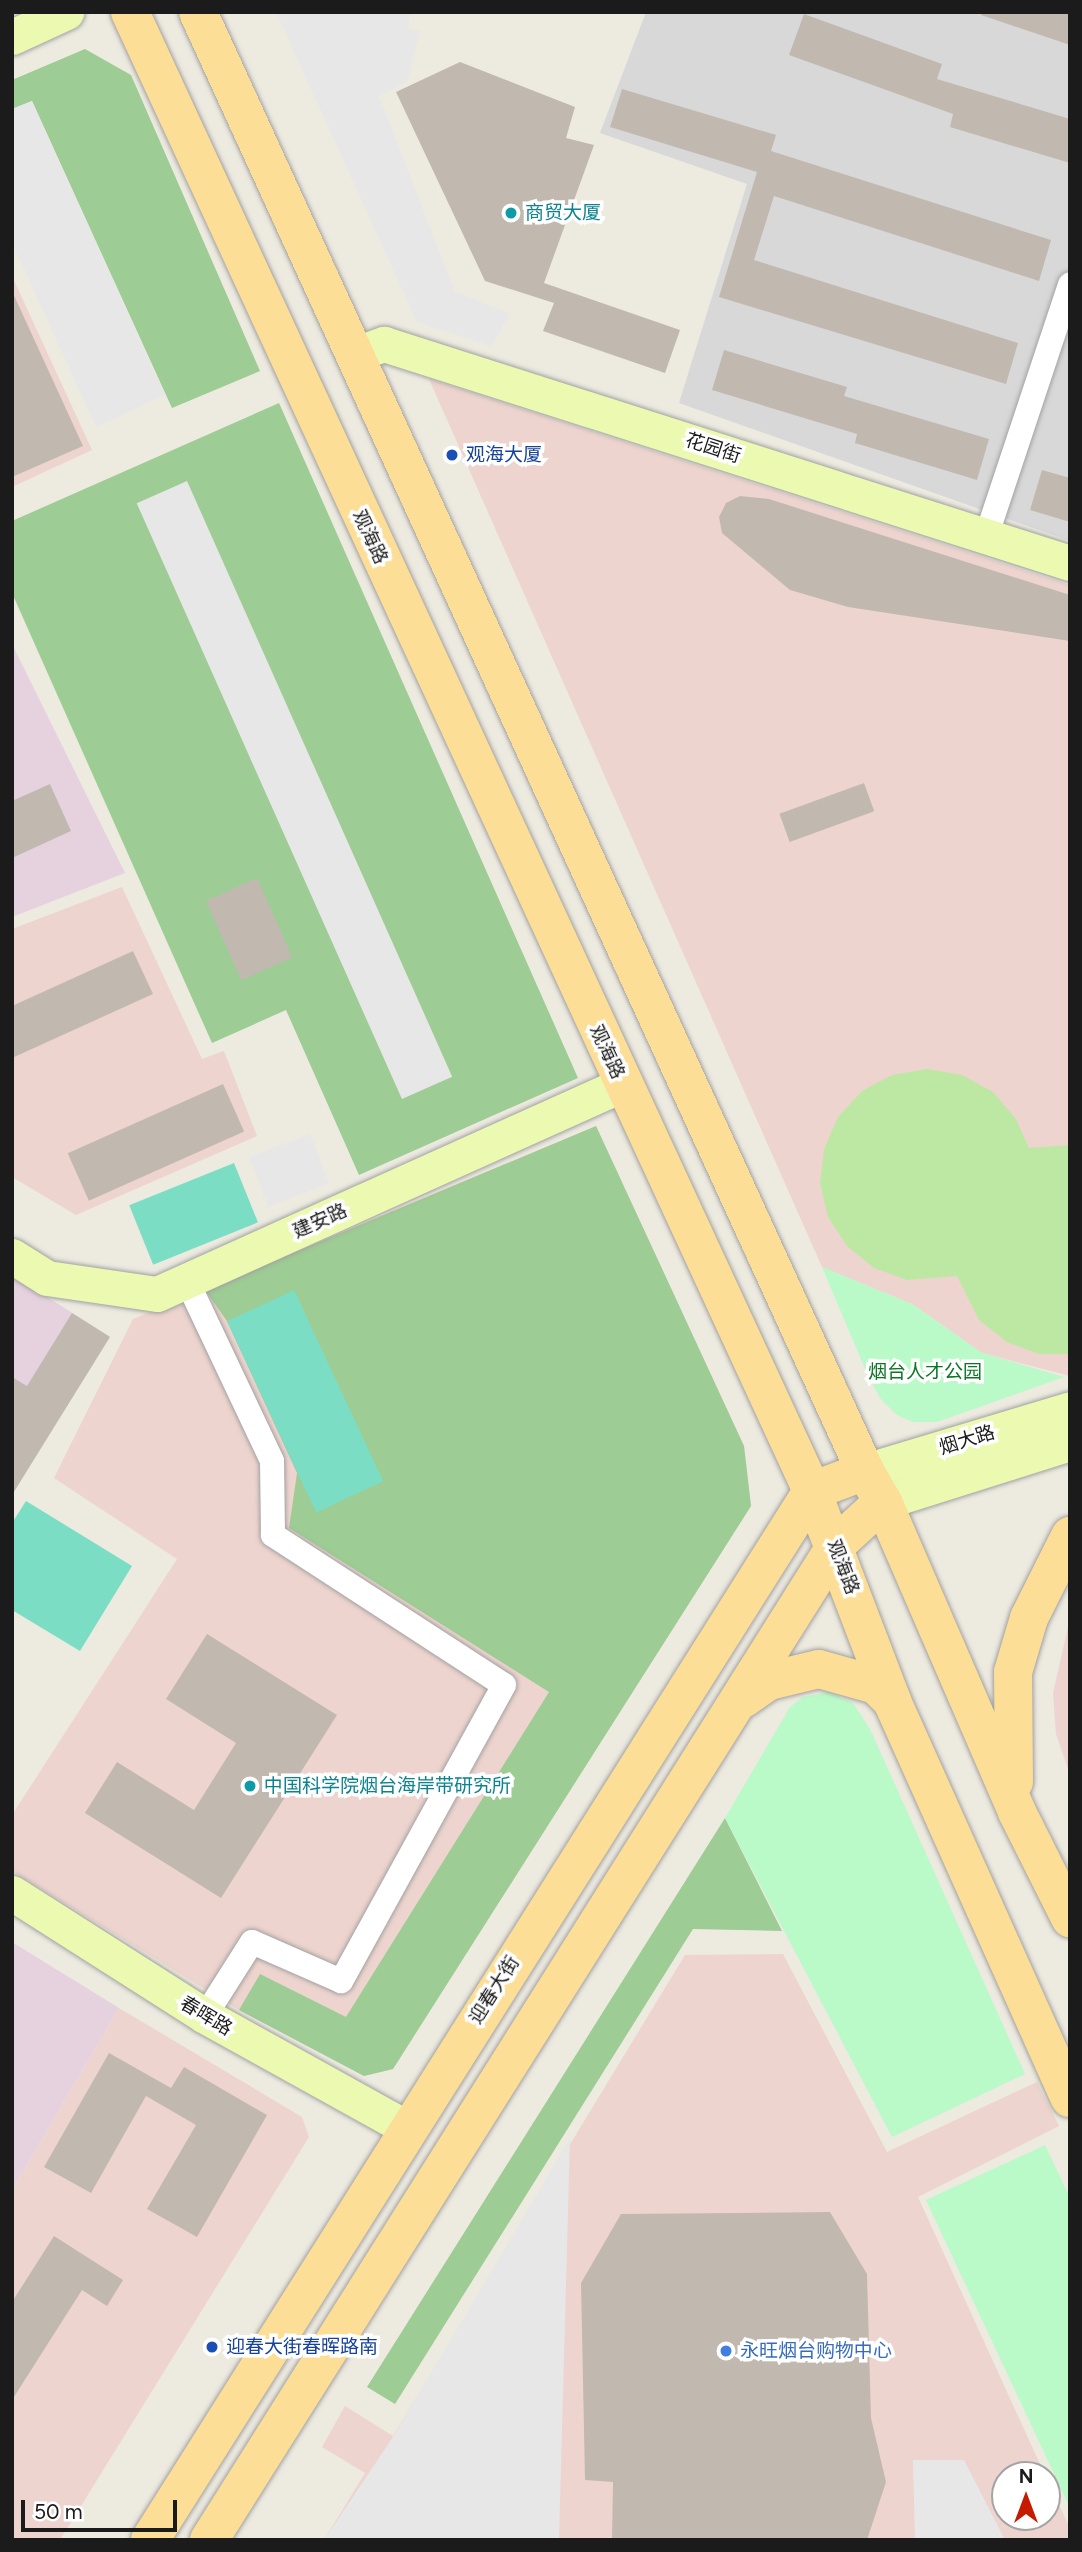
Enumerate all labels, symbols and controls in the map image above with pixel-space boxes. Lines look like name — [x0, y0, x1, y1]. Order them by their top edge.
place label: 商贸大厦 — [525, 202, 601, 224]
marker: 商贸大厦 — [503, 205, 519, 221]
street label: 花园街 — [682, 428, 744, 468]
place label: 观海大厦 — [466, 444, 542, 466]
marker: 观海大厦 — [444, 447, 460, 463]
street label: 观海路 — [348, 506, 392, 568]
street label: 观海路 — [585, 1021, 629, 1083]
street label: 建安路 — [289, 1199, 351, 1243]
park label: 烟台人才公园 — [868, 1361, 982, 1383]
street label: 烟大路 — [936, 1421, 998, 1459]
street label: 观海路 — [822, 1536, 864, 1598]
place label: 中国科学院烟台海岸带研究所 — [264, 1775, 511, 1797]
marker: 中国科学院烟台海岸带研究所 — [242, 1778, 258, 1794]
street label: 迎春大街 — [464, 1952, 524, 2028]
street label: 春晖路 — [176, 1992, 236, 2040]
place label: 迎春大街春晖路南 — [226, 2336, 378, 2358]
marker: 迎春大街春晖路南 — [204, 2339, 220, 2355]
place label: 永旺烟台购物中心 — [740, 2340, 892, 2362]
marker: 永旺烟台购物中心 — [718, 2343, 734, 2359]
north arrow — [991, 2461, 1061, 2531]
text: N — [1019, 2465, 1033, 2488]
scale bar — [24, 2486, 180, 2530]
text: 50 m — [34, 2499, 83, 2524]

